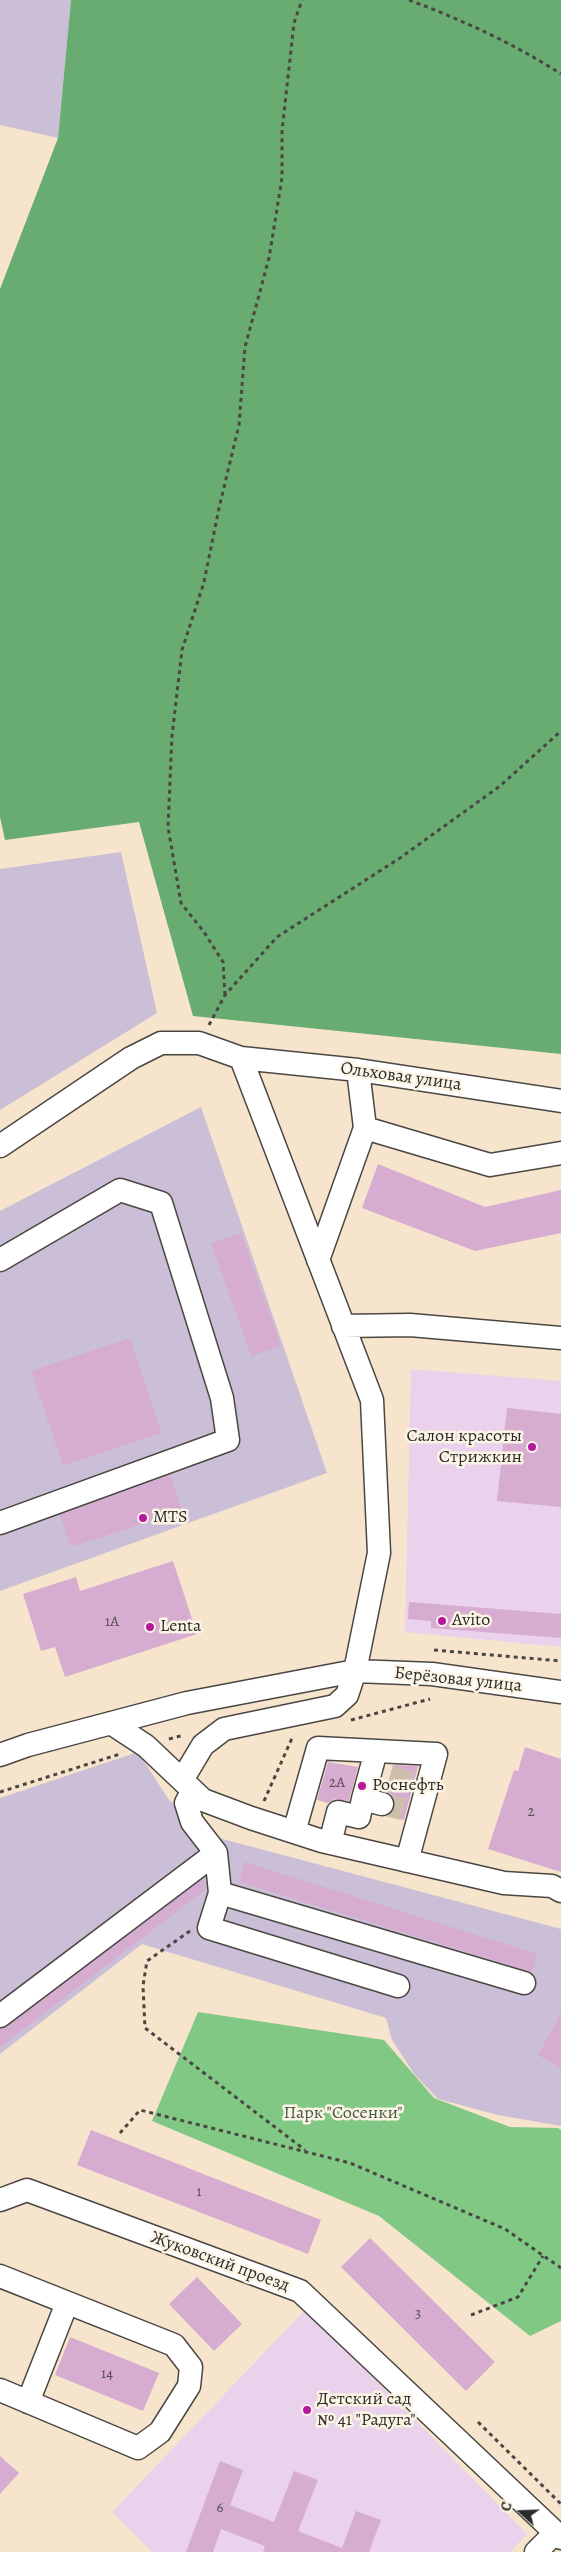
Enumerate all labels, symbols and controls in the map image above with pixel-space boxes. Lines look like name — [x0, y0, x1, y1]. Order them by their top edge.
street label: Ольховая улица — [339, 1058, 463, 1096]
place label: Салон красоты Стрижкин — [407, 1426, 522, 1468]
marker: Салон красоты Стрижкин — [526, 1441, 538, 1453]
place label: MTS — [153, 1507, 187, 1529]
marker: MTS — [137, 1512, 149, 1524]
place label: Avito — [452, 1610, 490, 1632]
house number: 1А — [105, 1613, 119, 1631]
marker: Avito — [436, 1615, 448, 1627]
place label: Lenta — [160, 1616, 201, 1638]
marker: Lenta — [144, 1621, 156, 1633]
street label: Берёзовая улица — [393, 1663, 523, 1697]
house number: 2А — [329, 1774, 345, 1792]
place label: Роснефть — [372, 1775, 443, 1797]
marker: Роснефть — [356, 1780, 368, 1792]
house number: 2 — [527, 1803, 535, 1821]
park label: Парк "Сосенки" — [283, 2103, 403, 2125]
house number: 1 — [196, 2183, 202, 2201]
street label: Жуковский проезд — [148, 2227, 292, 2297]
house number: 3 — [415, 2305, 421, 2323]
house number: 14 — [101, 2365, 113, 2383]
place label: Детский сад № 41 "Радуга" — [317, 2389, 416, 2432]
marker: Детский сад № 41 "Радуга" — [301, 2404, 313, 2416]
north arrow — [496, 2487, 546, 2537]
house number: 6 — [217, 2499, 223, 2517]
text: С — [496, 2499, 517, 2514]

